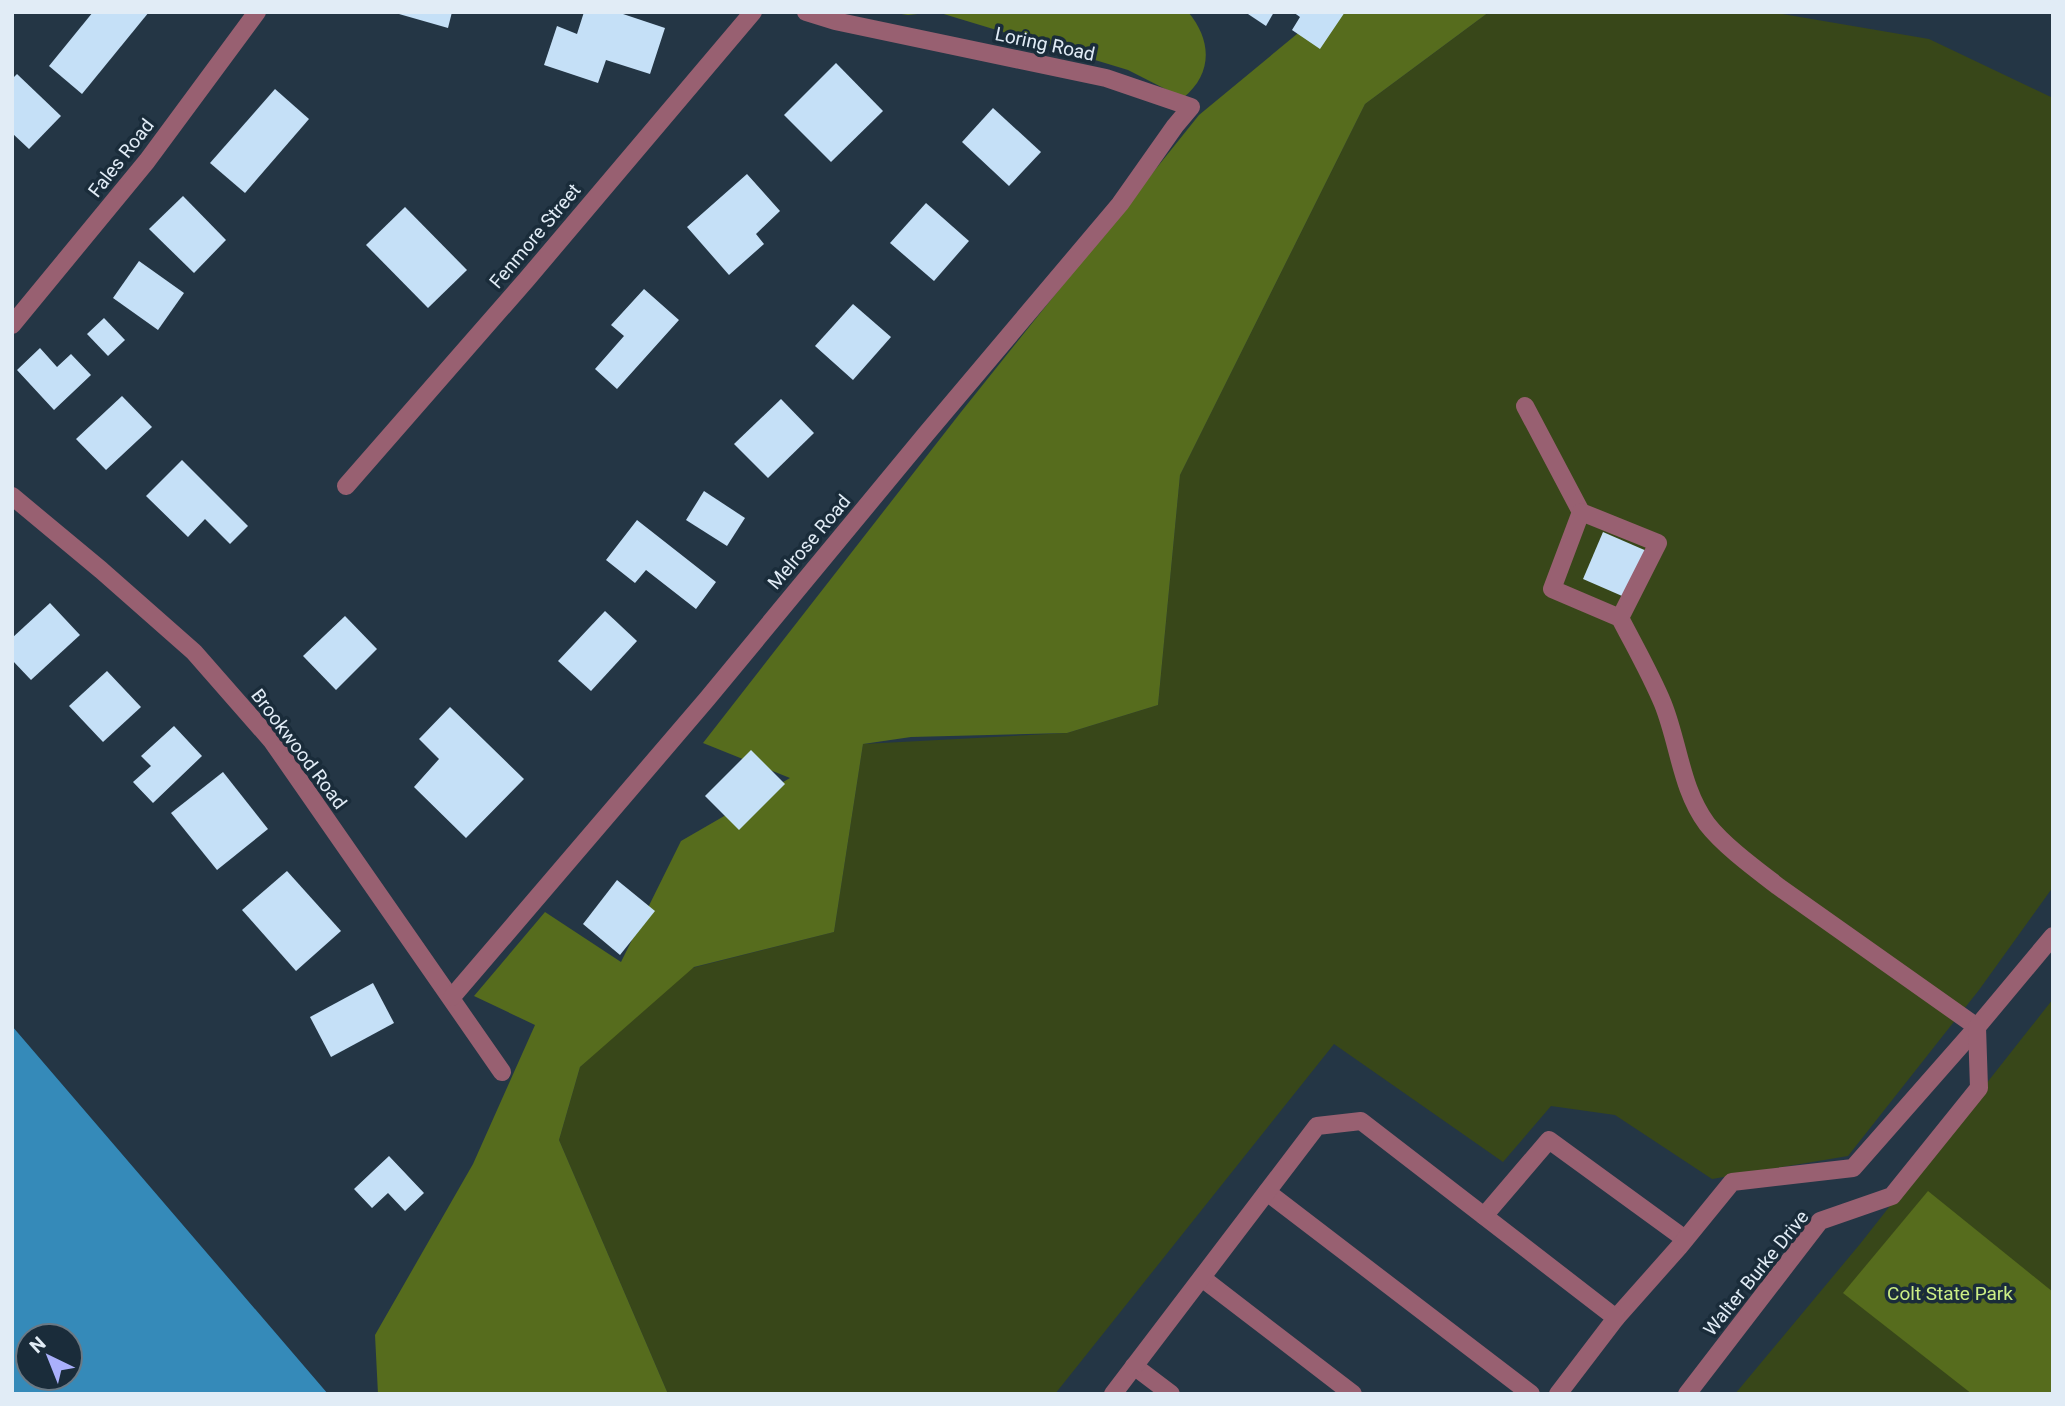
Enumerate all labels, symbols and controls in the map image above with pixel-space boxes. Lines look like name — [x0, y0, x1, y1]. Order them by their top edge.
street label: Loring Road — [993, 22, 1097, 66]
street label: Fales Road — [83, 114, 159, 202]
street label: Fenmore Street — [485, 179, 585, 293]
street label: Melrose Road — [763, 490, 855, 594]
street label: Brookwood Road — [246, 684, 352, 814]
street label: Walter Burke Drive — [1698, 1206, 1814, 1340]
park label: Colt State Park — [1887, 1282, 2013, 1305]
north arrow — [14, 1322, 84, 1392]
text: N — [25, 1332, 50, 1358]

